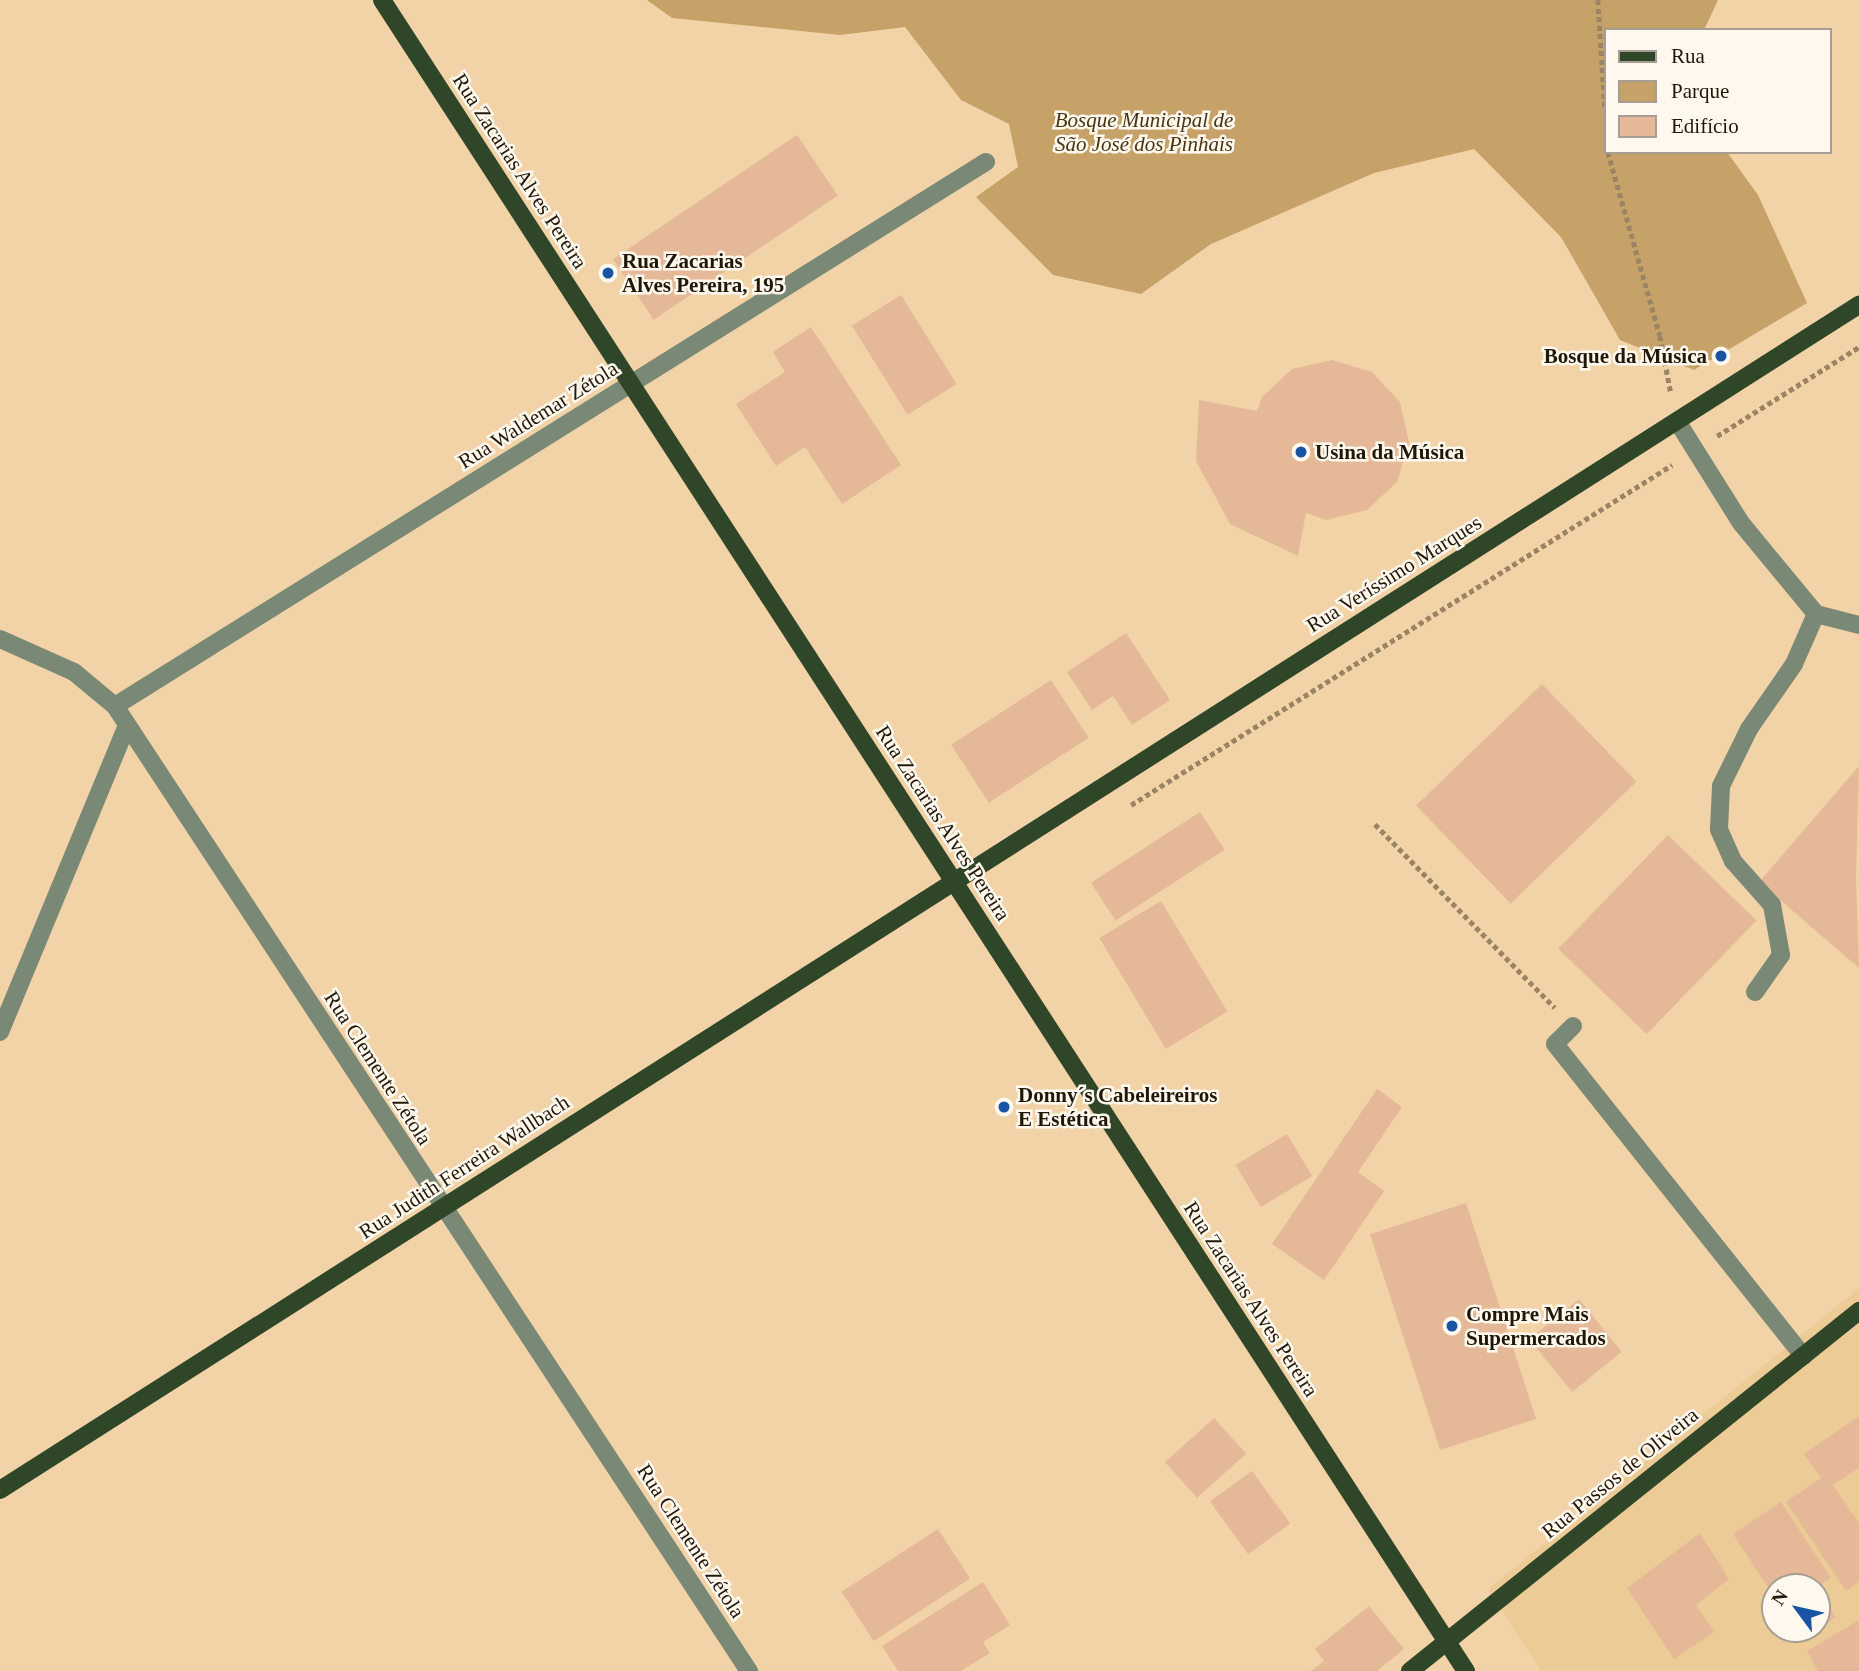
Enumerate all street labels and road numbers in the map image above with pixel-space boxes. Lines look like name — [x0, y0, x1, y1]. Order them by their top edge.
street label: Rua Zacarias Alves Pereira — [447, 68, 593, 274]
street label: Rua Waldemar Zétola — [453, 356, 623, 474]
street label: Rua Veríssimo Marques — [1302, 510, 1486, 638]
street label: Rua Zacarias Alves Pereira — [870, 720, 1016, 926]
street label: Rua Clemente Zétola — [319, 986, 437, 1150]
street label: Rua Judith Ferreira Wallbach — [354, 1089, 574, 1245]
street label: Rua Zacarias Alves Pereira — [1178, 1196, 1324, 1402]
street label: Rua Passos de Oliveira — [1537, 1402, 1703, 1544]
street label: Rua Clemente Zétola — [632, 1459, 750, 1623]

